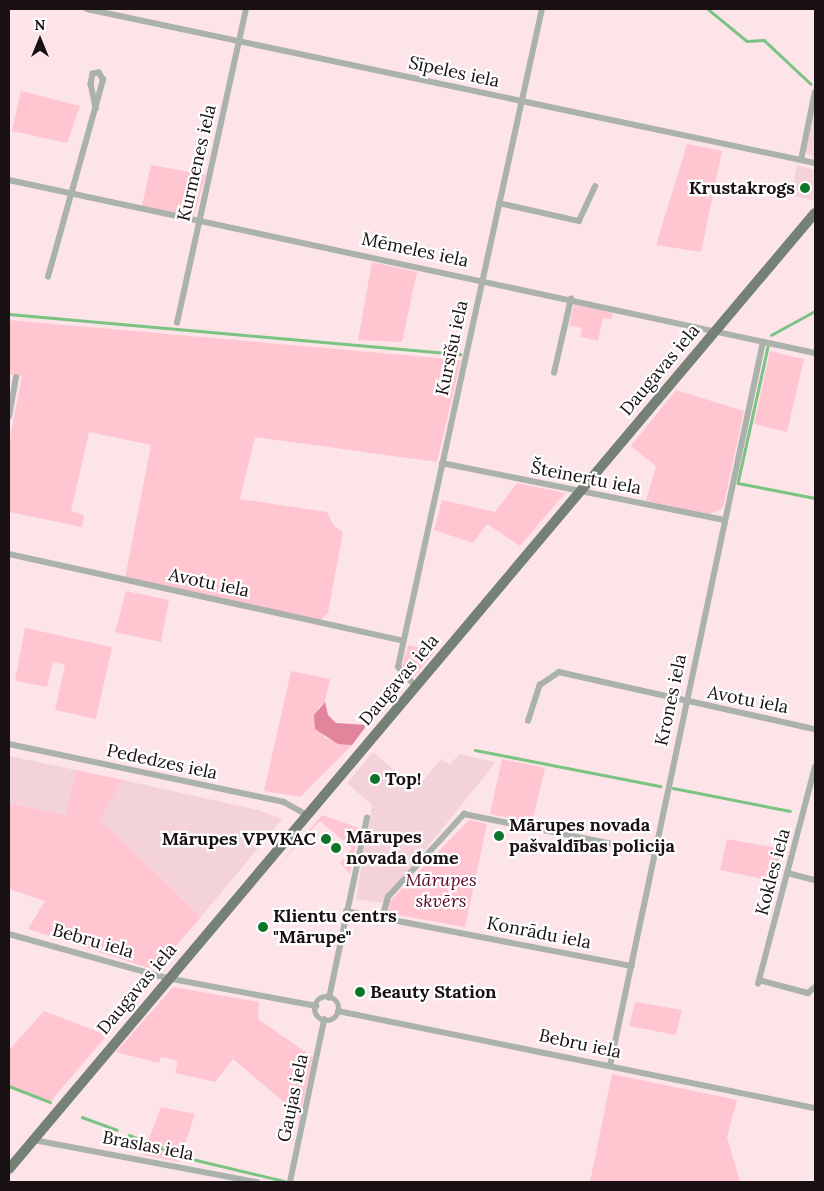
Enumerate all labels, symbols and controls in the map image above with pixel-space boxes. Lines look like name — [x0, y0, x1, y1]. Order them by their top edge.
north arrow — [15, 15, 65, 65]
text: N — [35, 16, 45, 34]
street label: Sīpeles iela — [407, 52, 501, 92]
street label: Kurmenes iela — [173, 102, 221, 224]
place label: Krustakrogs — [689, 177, 795, 199]
marker: Krustakrogs — [799, 182, 811, 194]
street label: Mēmeles iela — [360, 228, 470, 272]
street label: Kursīšu iela — [431, 298, 473, 398]
street label: Daugavas iela — [616, 320, 704, 420]
street label: Šteinertu iela — [529, 457, 643, 499]
street label: Avotu iela — [167, 564, 251, 602]
street label: Daugavas iela — [355, 630, 443, 730]
street label: Krones iela — [651, 652, 691, 748]
street label: Avotu iela — [706, 682, 790, 718]
street label: Pededzes iela — [105, 740, 219, 784]
place label: Top! — [385, 768, 421, 790]
marker: Top! — [369, 773, 381, 785]
place label: Mārupes novada pašvaldības policija — [509, 815, 675, 858]
street label: Kokles iela — [751, 826, 795, 918]
place label: Mārupes novada dome — [346, 827, 459, 870]
place label: Mārupes VPVKAC — [162, 828, 316, 850]
marker: Mārupes novada pašvaldības policija — [493, 830, 505, 842]
marker: Mārupes VPVKAC — [320, 833, 332, 845]
marker: Mārupes novada dome — [330, 842, 342, 854]
park label: Mārupes skvērs — [405, 870, 477, 912]
place label: Klientu centrs "Mārupe" — [273, 906, 397, 949]
street label: Konrādu iela — [485, 912, 593, 954]
street label: Bebru iela — [50, 919, 136, 963]
marker: Klientu centrs "Mārupe" — [257, 921, 269, 933]
street label: Daugavas iela — [93, 939, 181, 1039]
place label: Beauty Station — [370, 981, 497, 1003]
marker: Beauty Station — [354, 986, 366, 998]
street label: Bebru iela — [537, 1025, 623, 1063]
street label: Gaujas iela — [273, 1052, 313, 1144]
street label: Braslas iela — [100, 1127, 196, 1165]

